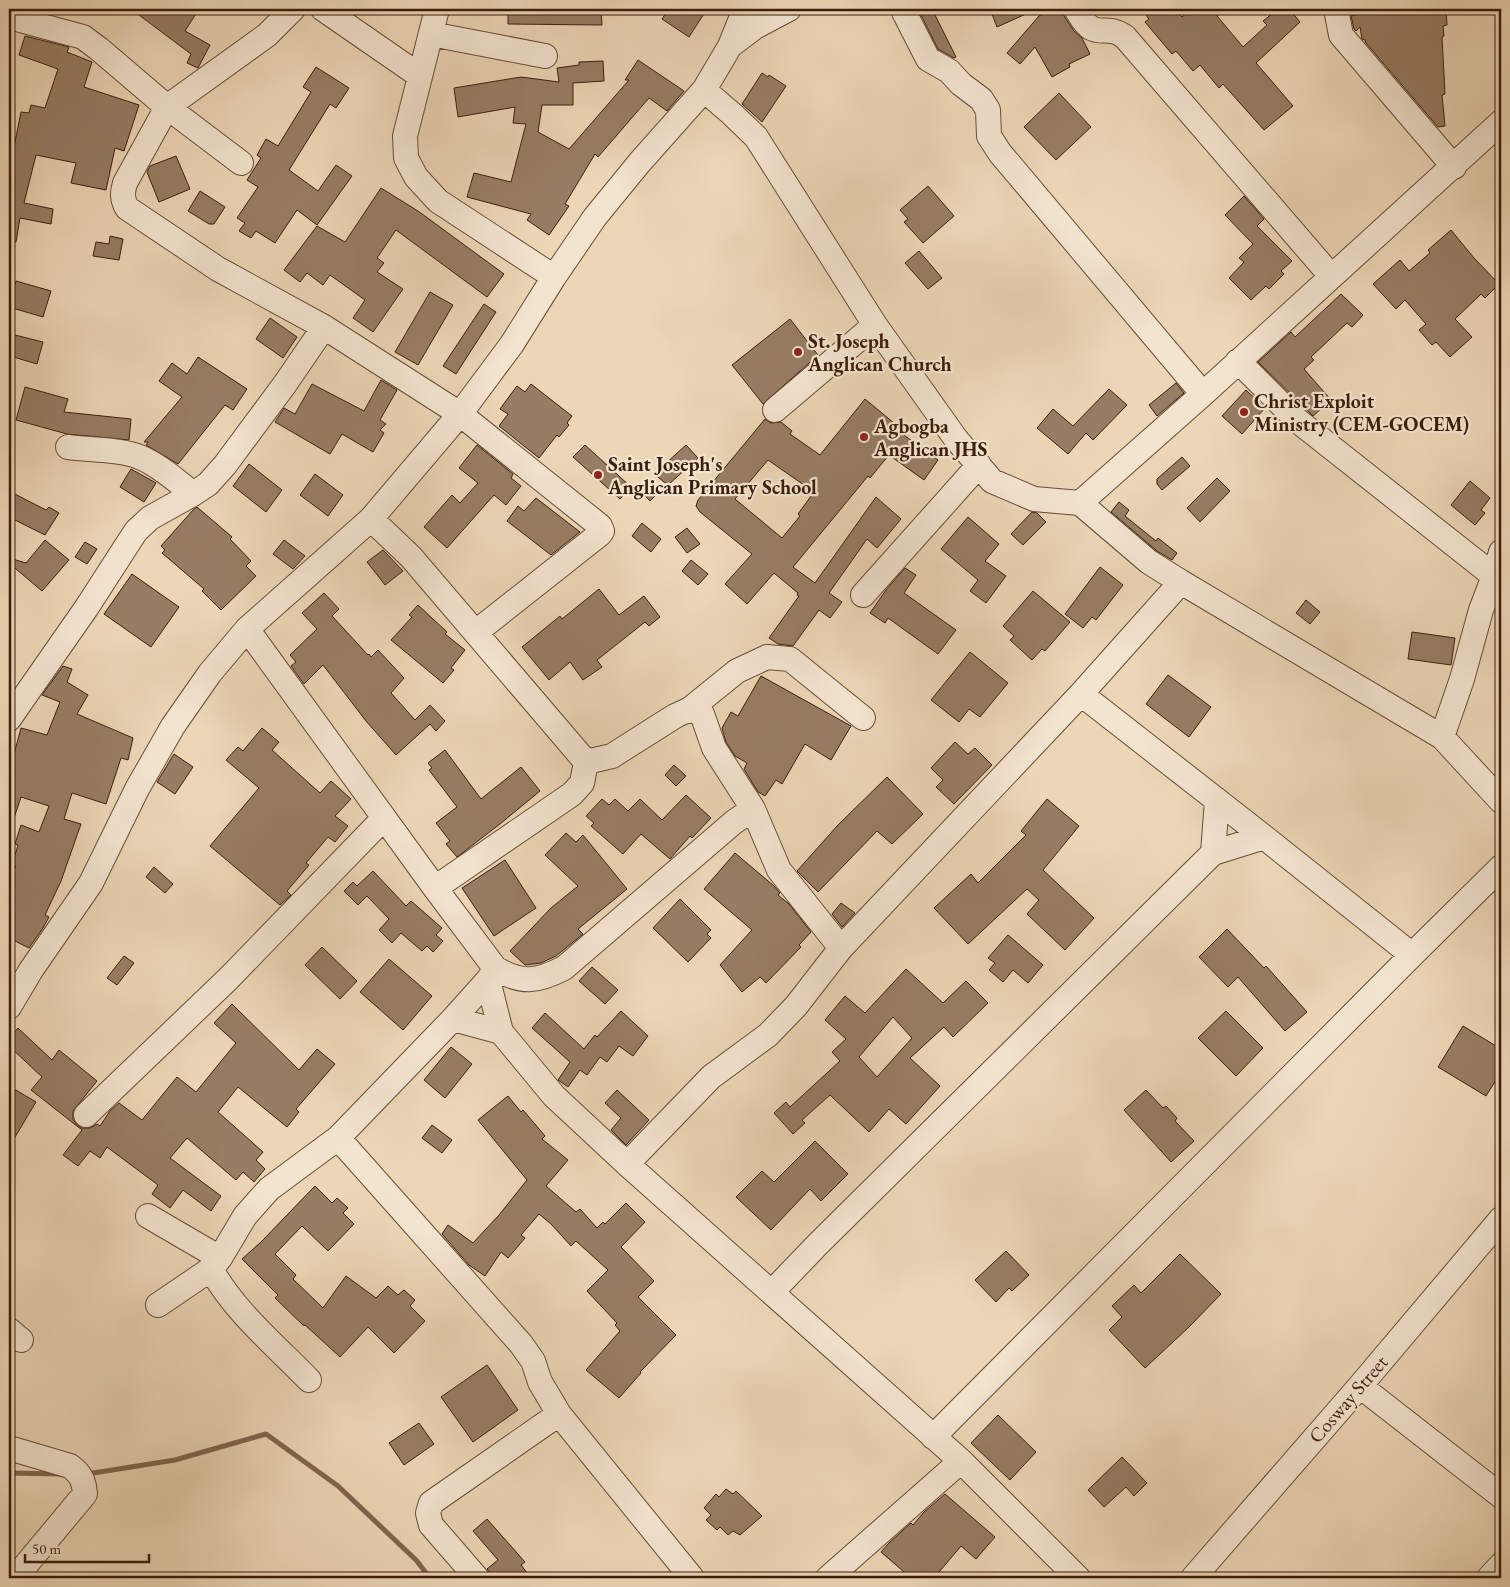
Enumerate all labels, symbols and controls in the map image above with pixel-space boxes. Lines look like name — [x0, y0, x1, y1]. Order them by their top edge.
place label: St. Joseph Anglican Church — [807, 328, 952, 377]
marker: St. Joseph Anglican Church — [792, 346, 804, 358]
place label: Christ Exploit Ministry (CEM-GOCEM) — [1254, 388, 1469, 437]
marker: Christ Exploit Ministry (CEM-GOCEM) — [1238, 406, 1250, 418]
place label: Agbogba Anglican JHS — [873, 413, 987, 462]
marker: Agbogba Anglican JHS — [858, 431, 870, 443]
place label: Saint Joseph's Anglican Primary School — [607, 451, 817, 500]
marker: Saint Joseph's Anglican Primary School — [592, 469, 604, 481]
street label: Cosway Street — [1303, 1349, 1394, 1448]
scale bar — [25, 1532, 149, 1564]
text: 50 m — [32, 1539, 61, 1558]

